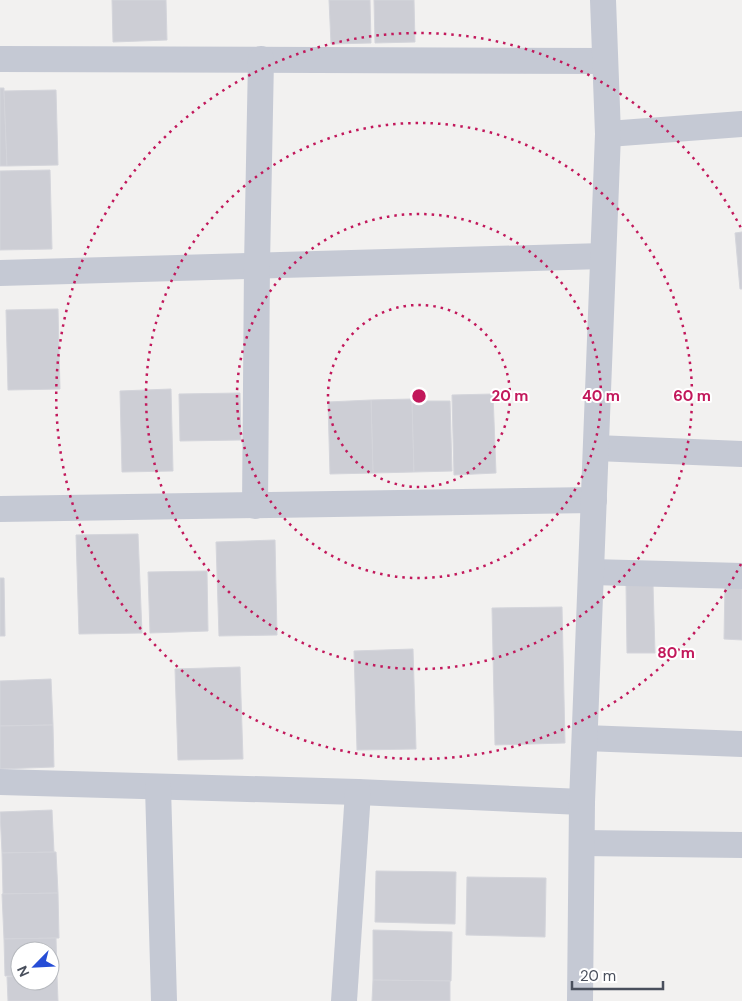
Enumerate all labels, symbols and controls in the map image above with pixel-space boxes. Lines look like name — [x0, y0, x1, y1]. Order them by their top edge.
text: 20 m — [492, 386, 528, 406]
text: 40 m — [582, 386, 620, 406]
text: 60 m — [673, 386, 711, 406]
centre of rings — [410, 387, 428, 405]
text: 80 m — [657, 643, 695, 663]
north arrow — [10, 941, 60, 991]
scale bar — [572, 958, 663, 990]
text: N — [13, 963, 33, 980]
text: 20 m — [580, 966, 616, 986]

